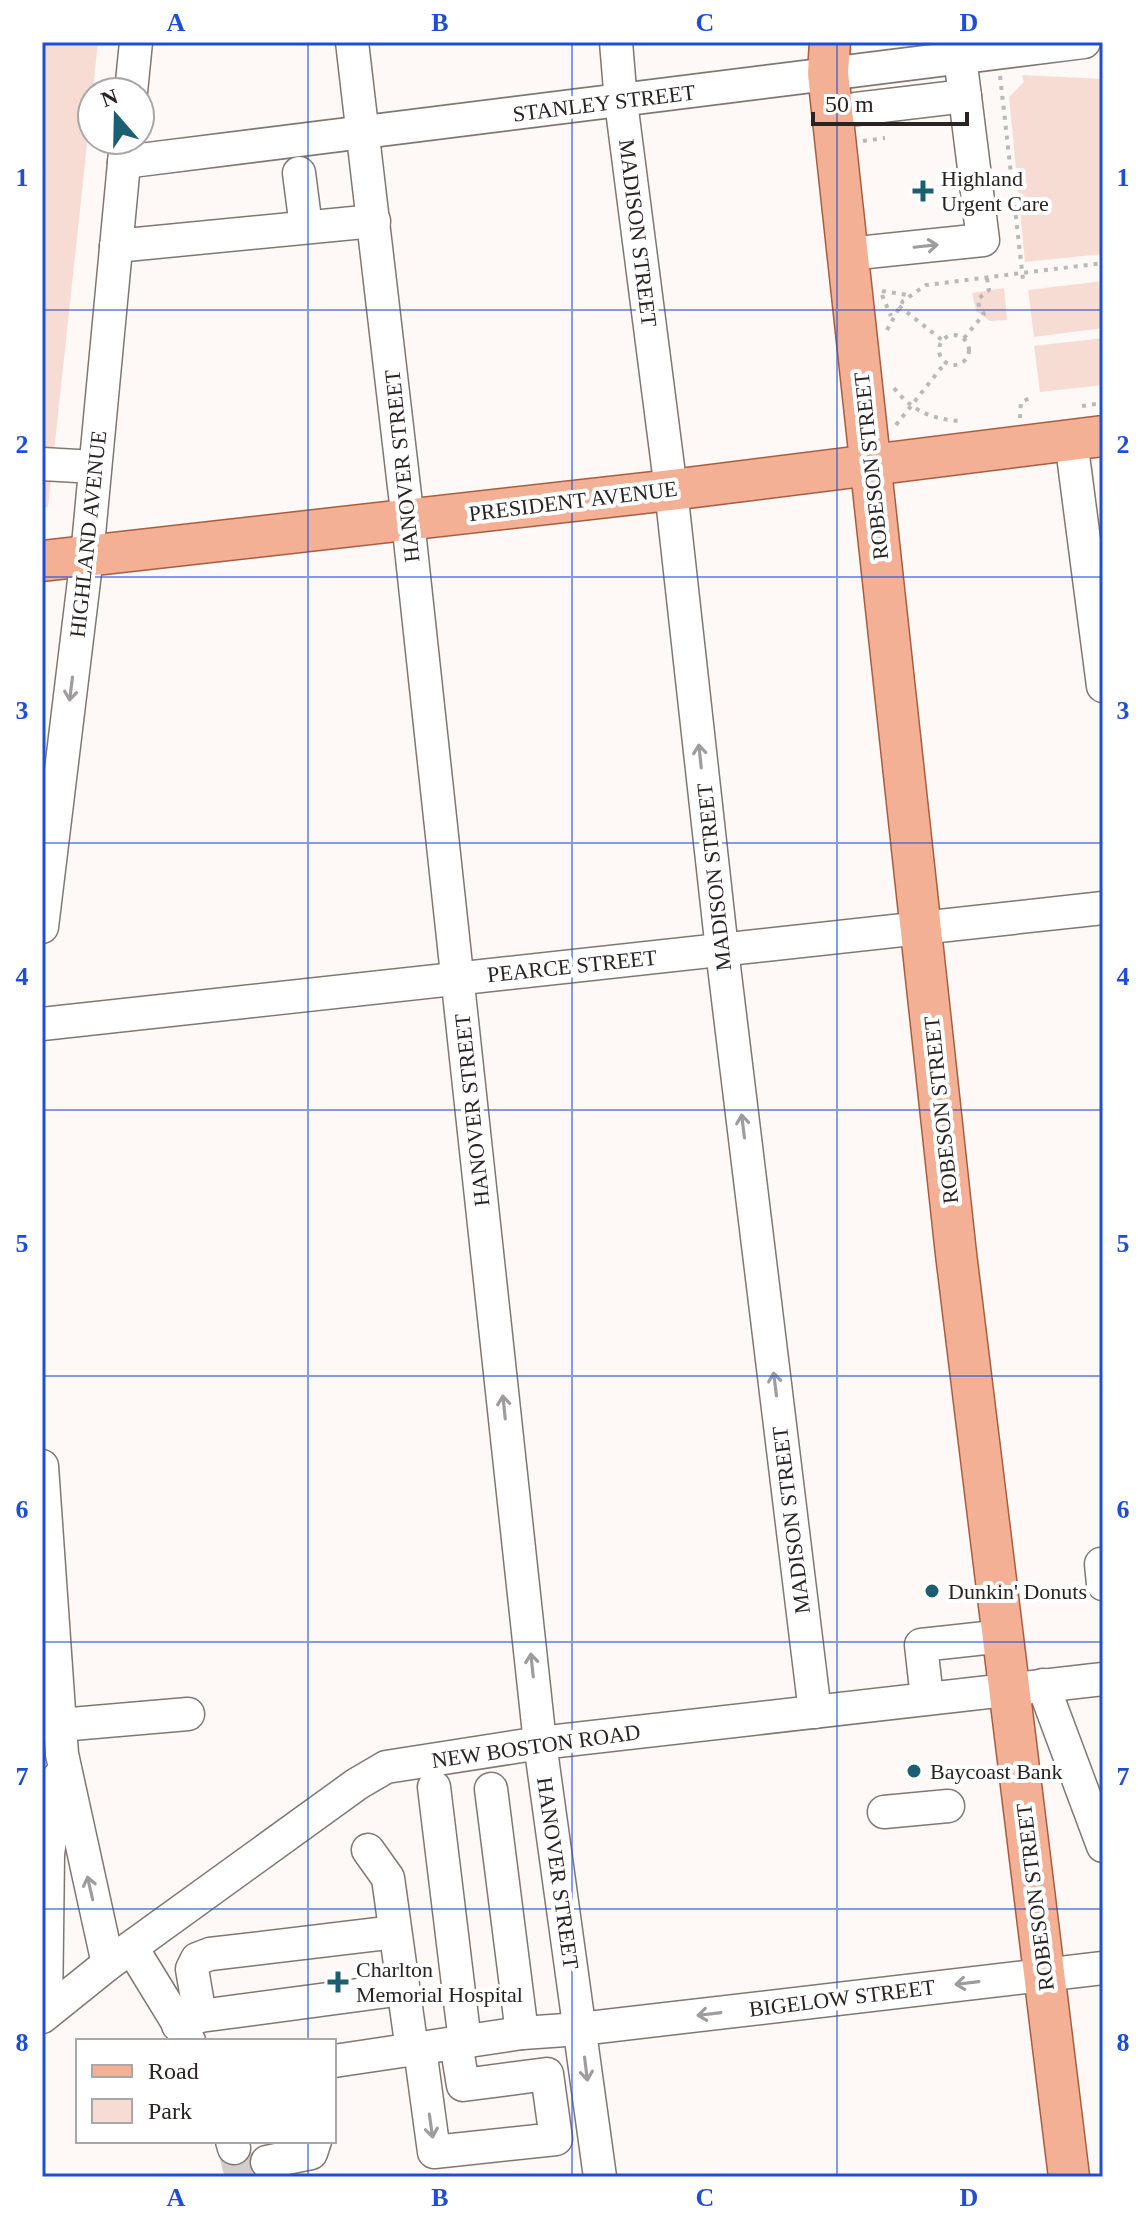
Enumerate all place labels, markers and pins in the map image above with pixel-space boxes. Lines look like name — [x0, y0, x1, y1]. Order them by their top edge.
place label: Highland Urgent Care — [941, 166, 1049, 216]
marker: Highland Urgent Care — [912, 180, 934, 202]
place label: Dunkin' Donuts — [948, 1579, 1087, 1604]
marker: Dunkin' Donuts — [923, 1582, 941, 1600]
place label: Baycoast Bank — [930, 1759, 1063, 1784]
marker: Baycoast Bank — [905, 1762, 923, 1780]
place label: Charlton Memorial Hospital — [356, 1957, 523, 2007]
marker: Charlton Memorial Hospital — [327, 1971, 349, 1993]

